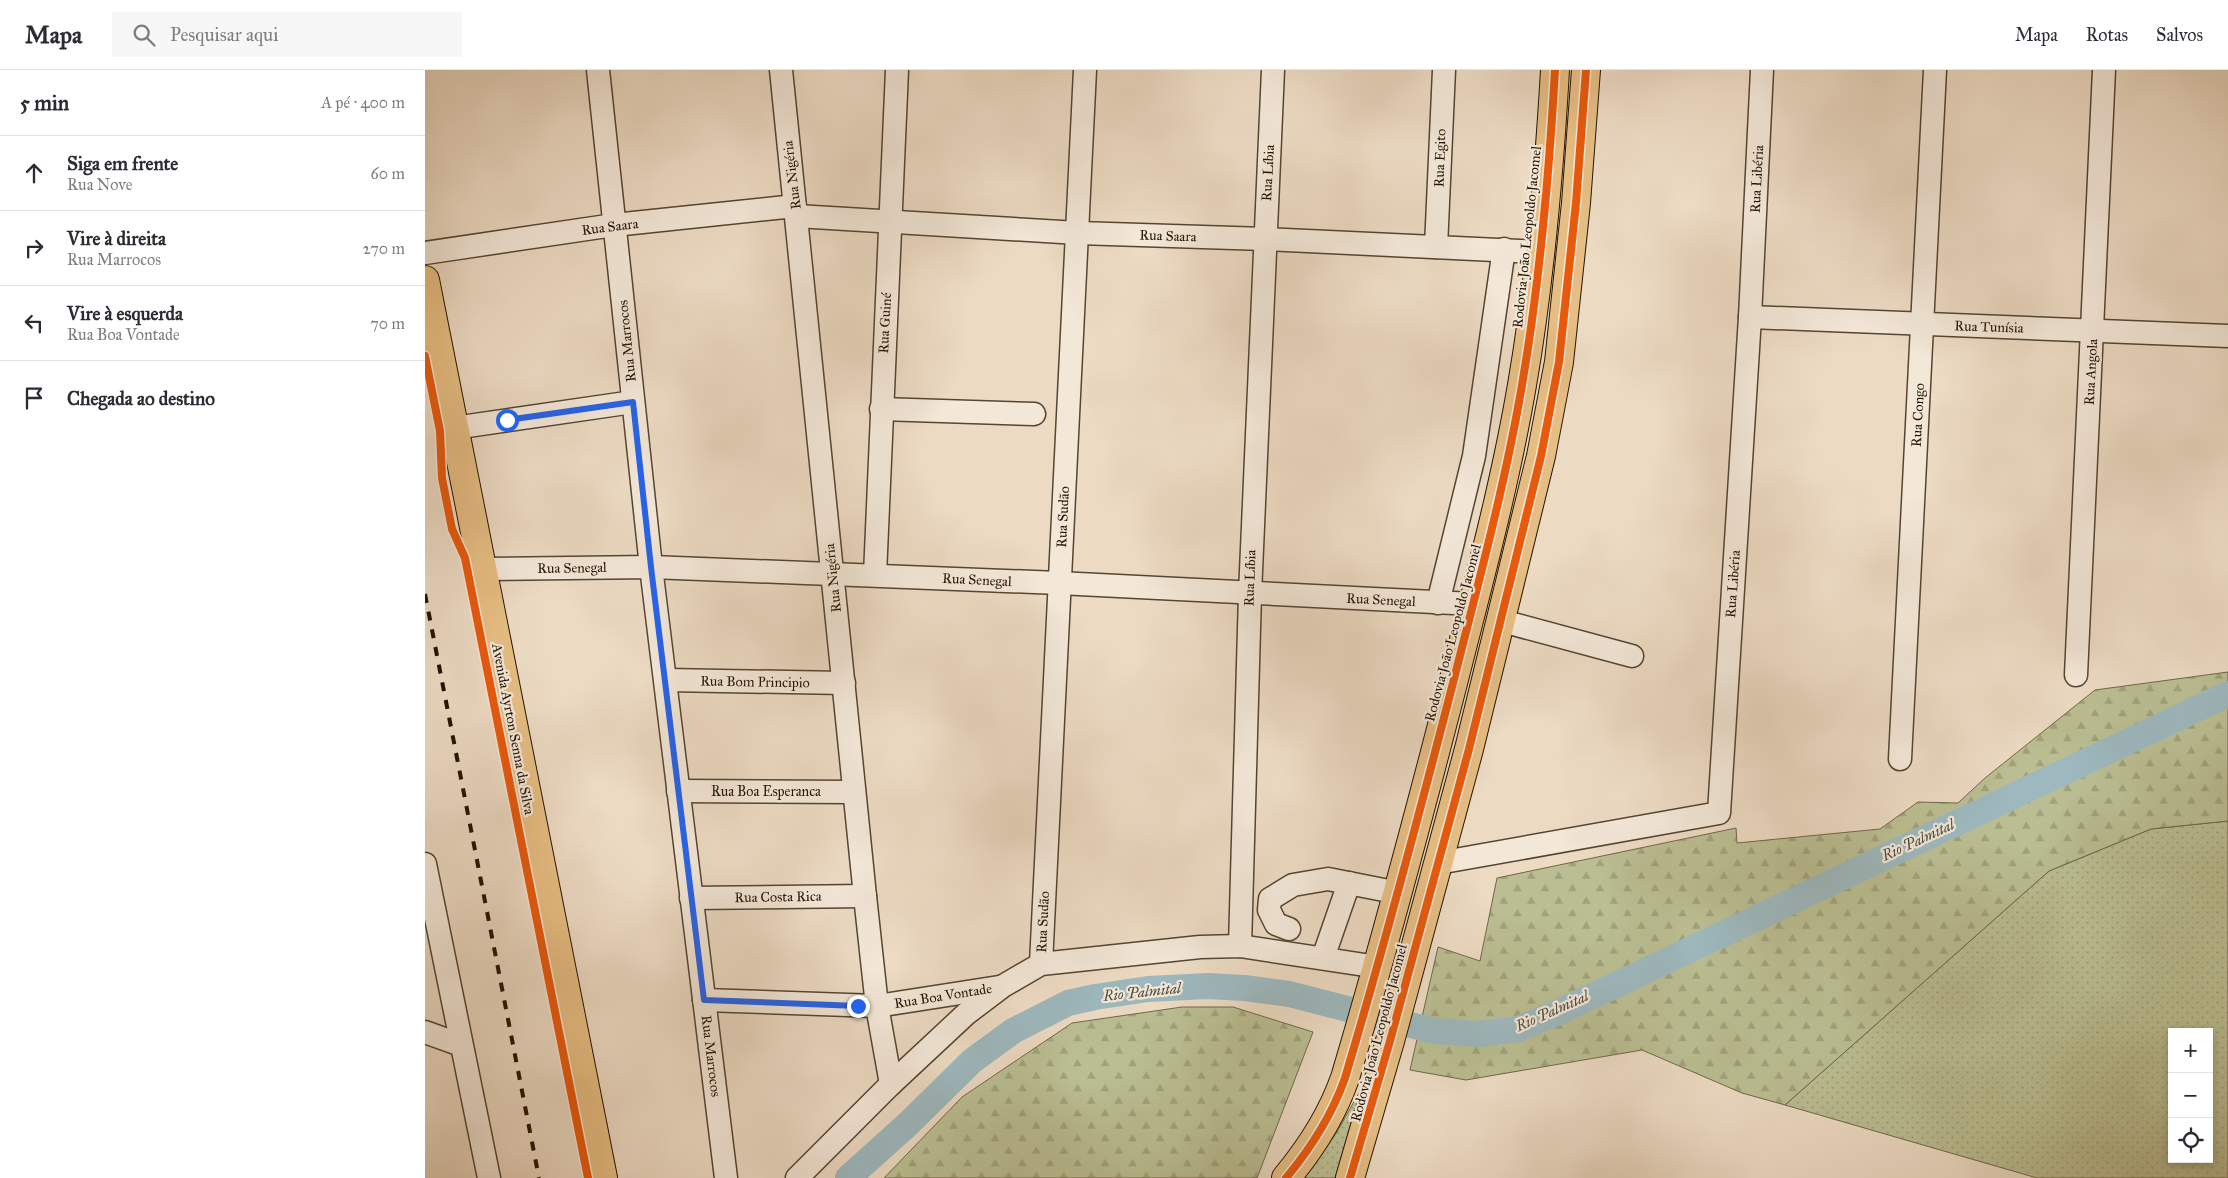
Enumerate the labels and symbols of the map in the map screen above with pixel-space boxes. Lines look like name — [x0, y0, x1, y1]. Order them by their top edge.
street label: Rua Egito — [1430, 128, 1450, 188]
street label: Rua Nigéria — [779, 140, 805, 210]
street label: Rua Líbia — [1258, 144, 1278, 202]
street label: Rodovia João Leopoldo Jacomel — [1509, 145, 1546, 329]
street label: Rua Libéria — [1747, 145, 1767, 213]
street label: Rua Saara — [581, 215, 639, 239]
street label: Rua Saara — [1139, 227, 1197, 245]
street label: Rua Guiné — [875, 292, 895, 354]
street label: Rua Marrocos — [614, 299, 640, 383]
street label: Rua Tunísia — [1954, 317, 2024, 337]
street label: Rua Angola — [2081, 338, 2101, 406]
street label: Rua Congo — [1908, 383, 1928, 447]
route start — [496, 409, 519, 432]
street label: Rua Sudão — [1053, 486, 1073, 548]
street label: Rodovia João Leopoldo Jacomel — [1421, 542, 1486, 724]
street label: Rua Nigéria — [821, 543, 845, 613]
street label: Rua Líbia — [1241, 549, 1259, 607]
street label: Rua Libéria — [1722, 549, 1744, 618]
street label: Rua Senegal — [537, 559, 607, 577]
street label: Rua Senegal — [942, 570, 1012, 590]
street label: Rua Senegal — [1346, 590, 1416, 610]
street label: Avenida Ayrton Senna da Silva — [488, 641, 538, 816]
street label: Rua Bom Principio — [700, 673, 810, 691]
street label: Rua Boa Esperanca — [711, 783, 821, 800]
water label: Rio Palmital — [1878, 815, 1959, 865]
street label: Rua Costa Rica — [734, 888, 822, 906]
street label: Rua Sudão — [1033, 891, 1053, 953]
street label: Rodovia João Leopoldo Jacomel — [1347, 942, 1412, 1124]
water label: Rio Palmital — [1101, 979, 1184, 1005]
street label: Rua Boa Vontade — [893, 980, 993, 1012]
water label: Rio Palmital — [1512, 986, 1593, 1035]
route end — [847, 995, 870, 1018]
street label: Rua Marrocos — [698, 1014, 724, 1098]

